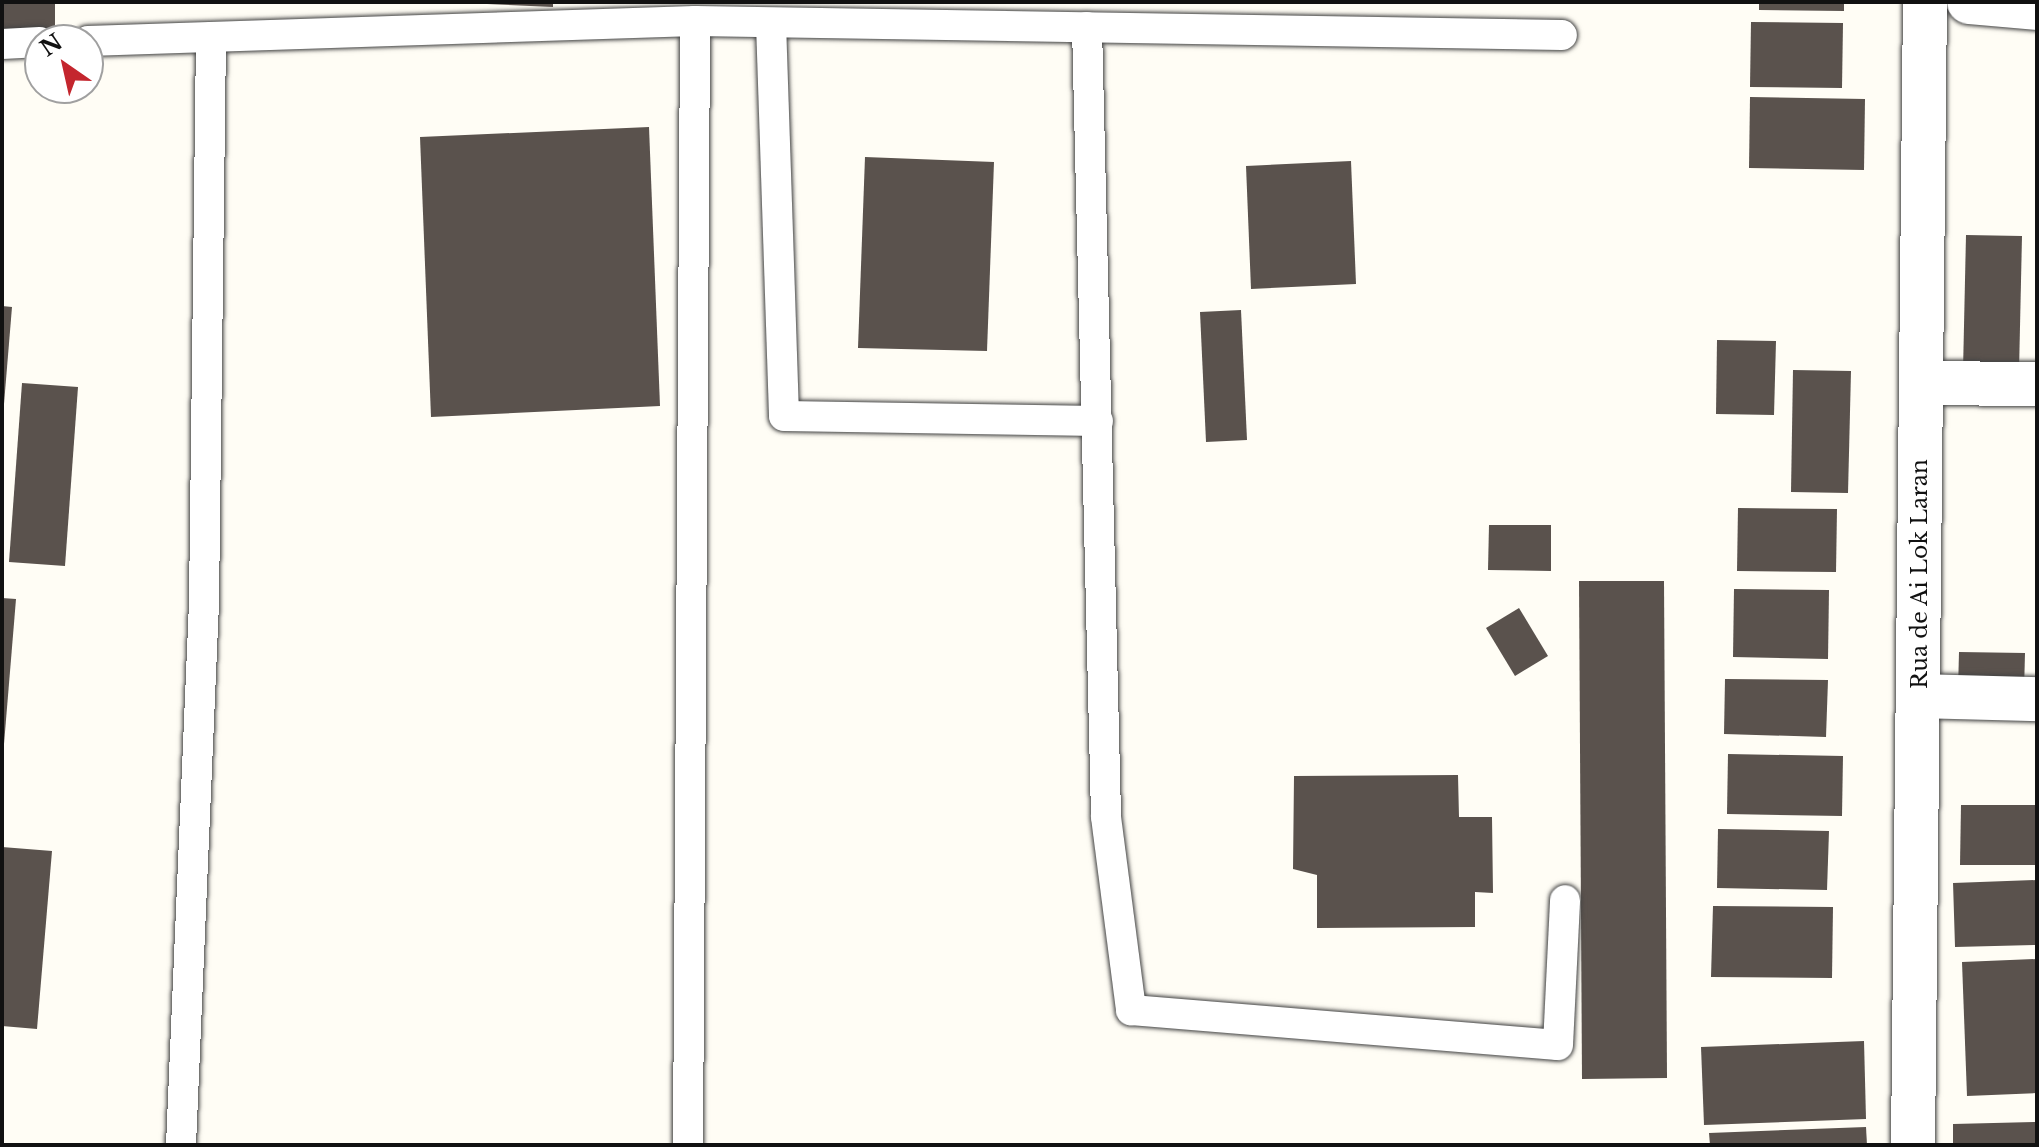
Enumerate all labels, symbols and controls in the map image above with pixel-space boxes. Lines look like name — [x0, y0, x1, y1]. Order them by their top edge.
north arrow — [24, 24, 104, 104]
text: N — [35, 28, 68, 62]
street label: Rua de Ai Lok Laran — [1907, 458, 1933, 690]

